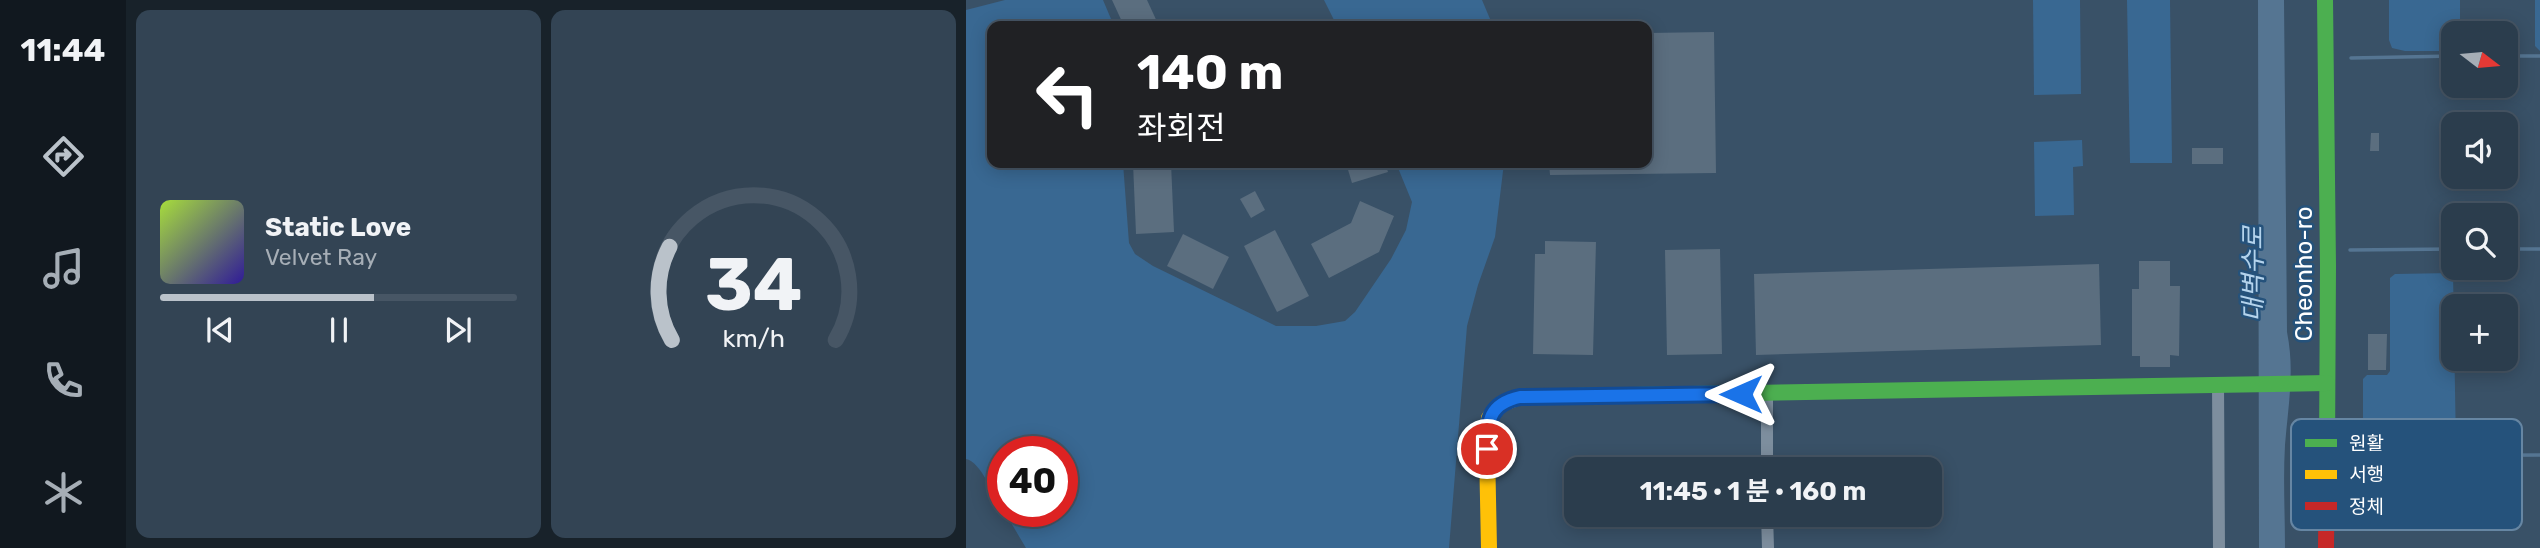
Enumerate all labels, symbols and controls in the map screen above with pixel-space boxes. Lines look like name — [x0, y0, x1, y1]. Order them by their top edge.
north arrow — [2441, 21, 2518, 98]
map controls — [2441, 21, 2518, 371]
text: 11:44 — [21, 31, 105, 69]
text: 140 m — [1137, 43, 1283, 101]
icon: left — [1022, 49, 1113, 140]
text: 좌회전 — [1137, 109, 1225, 147]
button: sound — [2441, 112, 2518, 189]
icon: directions — [39, 132, 88, 181]
button: search — [2441, 203, 2518, 280]
street label: Cheonho-ro — [2290, 206, 2318, 342]
text: Static Love — [265, 212, 411, 243]
water label: 대벽수로 — [2238, 225, 2269, 322]
text: 34 — [705, 242, 802, 328]
text: Velvet Ray — [265, 243, 377, 271]
icon: music — [39, 244, 88, 293]
button: + — [2441, 294, 2518, 371]
icon: previous — [201, 311, 239, 349]
icon: pause — [320, 311, 358, 349]
icon: next — [439, 311, 477, 349]
text: km/h — [722, 324, 785, 353]
icon: phone — [39, 356, 88, 405]
position arrow — [1704, 357, 1778, 431]
pin — [1457, 419, 1517, 479]
legend — [2291, 419, 2522, 530]
icon: arrive — [1468, 430, 1506, 468]
text: 원활 — [2349, 432, 2384, 455]
speed limit sign: 40 — [987, 436, 1078, 527]
text: 서행 — [2349, 463, 2384, 486]
icon: climate — [39, 468, 88, 517]
text: 11:45 · 1 분 · 160 m — [1640, 476, 1866, 507]
text: 정체 — [2349, 495, 2384, 518]

